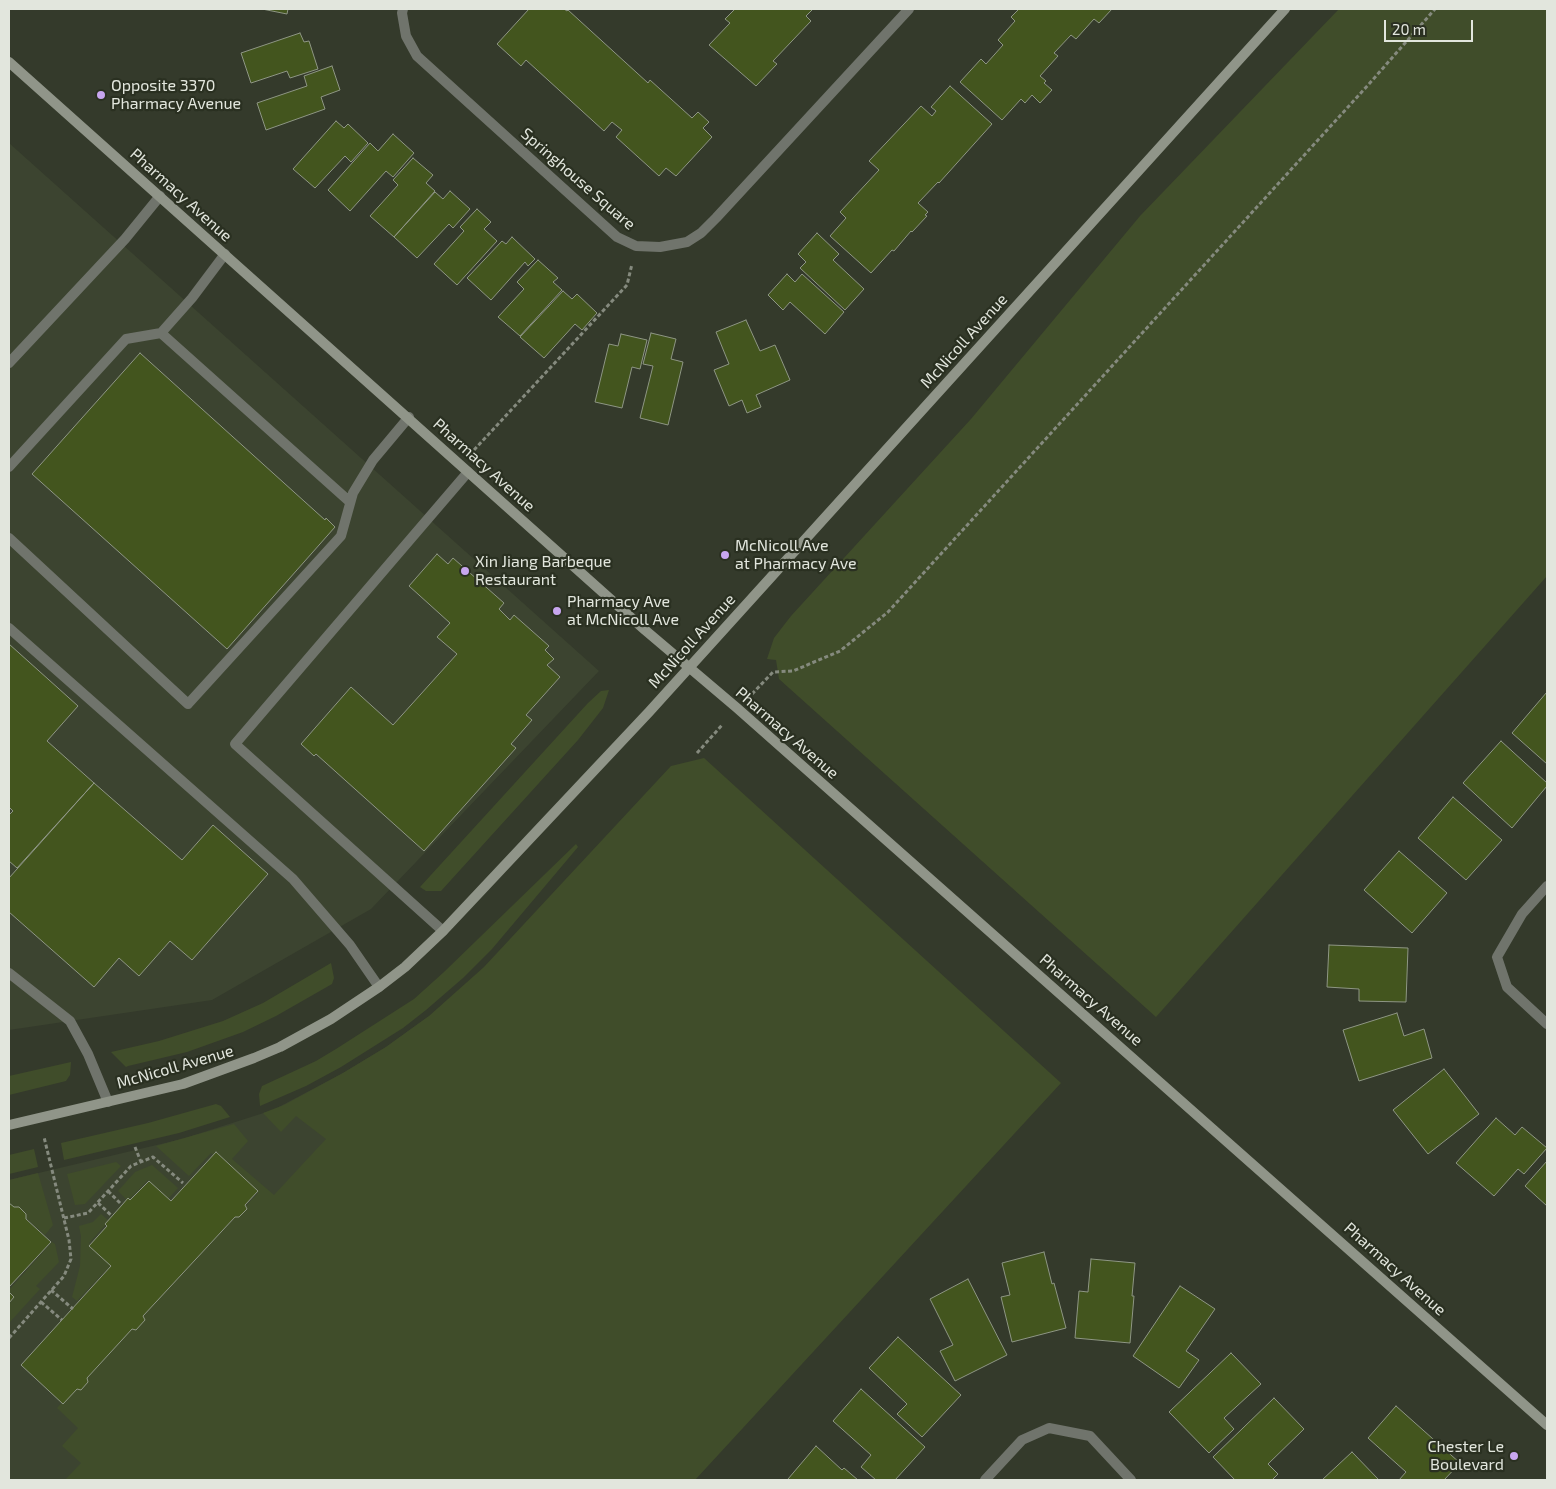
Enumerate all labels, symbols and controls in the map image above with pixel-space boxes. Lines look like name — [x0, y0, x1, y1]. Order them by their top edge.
scale bar — [1386, 10, 1475, 42]
text: 20 m — [1392, 20, 1426, 38]
place label: Opposite 3370 Pharmacy Avenue — [111, 76, 241, 114]
marker: Opposite 3370 Pharmacy Avenue — [95, 89, 107, 101]
street label: Springhouse Square — [517, 124, 639, 234]
street label: Pharmacy Avenue — [126, 144, 236, 246]
street label: McNicoll Avenue — [917, 290, 1011, 392]
street label: Pharmacy Avenue — [429, 414, 539, 516]
place label: McNicoll Ave at Pharmacy Ave — [735, 536, 857, 574]
marker: McNicoll Ave at Pharmacy Ave — [719, 549, 731, 561]
place label: Xin Jiang Barbeque Restaurant — [475, 552, 611, 590]
marker: Xin Jiang Barbeque Restaurant — [459, 565, 471, 577]
street label: McNicoll Avenue — [645, 590, 739, 692]
place label: Pharmacy Ave at McNicoll Ave — [567, 592, 679, 630]
marker: Pharmacy Ave at McNicoll Ave — [551, 605, 563, 617]
street label: Pharmacy Avenue — [732, 683, 842, 783]
street label: Pharmacy Avenue — [1036, 950, 1146, 1050]
street label: McNicoll Avenue — [114, 1041, 236, 1093]
street label: Pharmacy Avenue — [1340, 1218, 1450, 1320]
place label: Chester Le Boulevard — [1427, 1437, 1504, 1475]
marker: Chester Le Boulevard — [1508, 1450, 1520, 1462]

